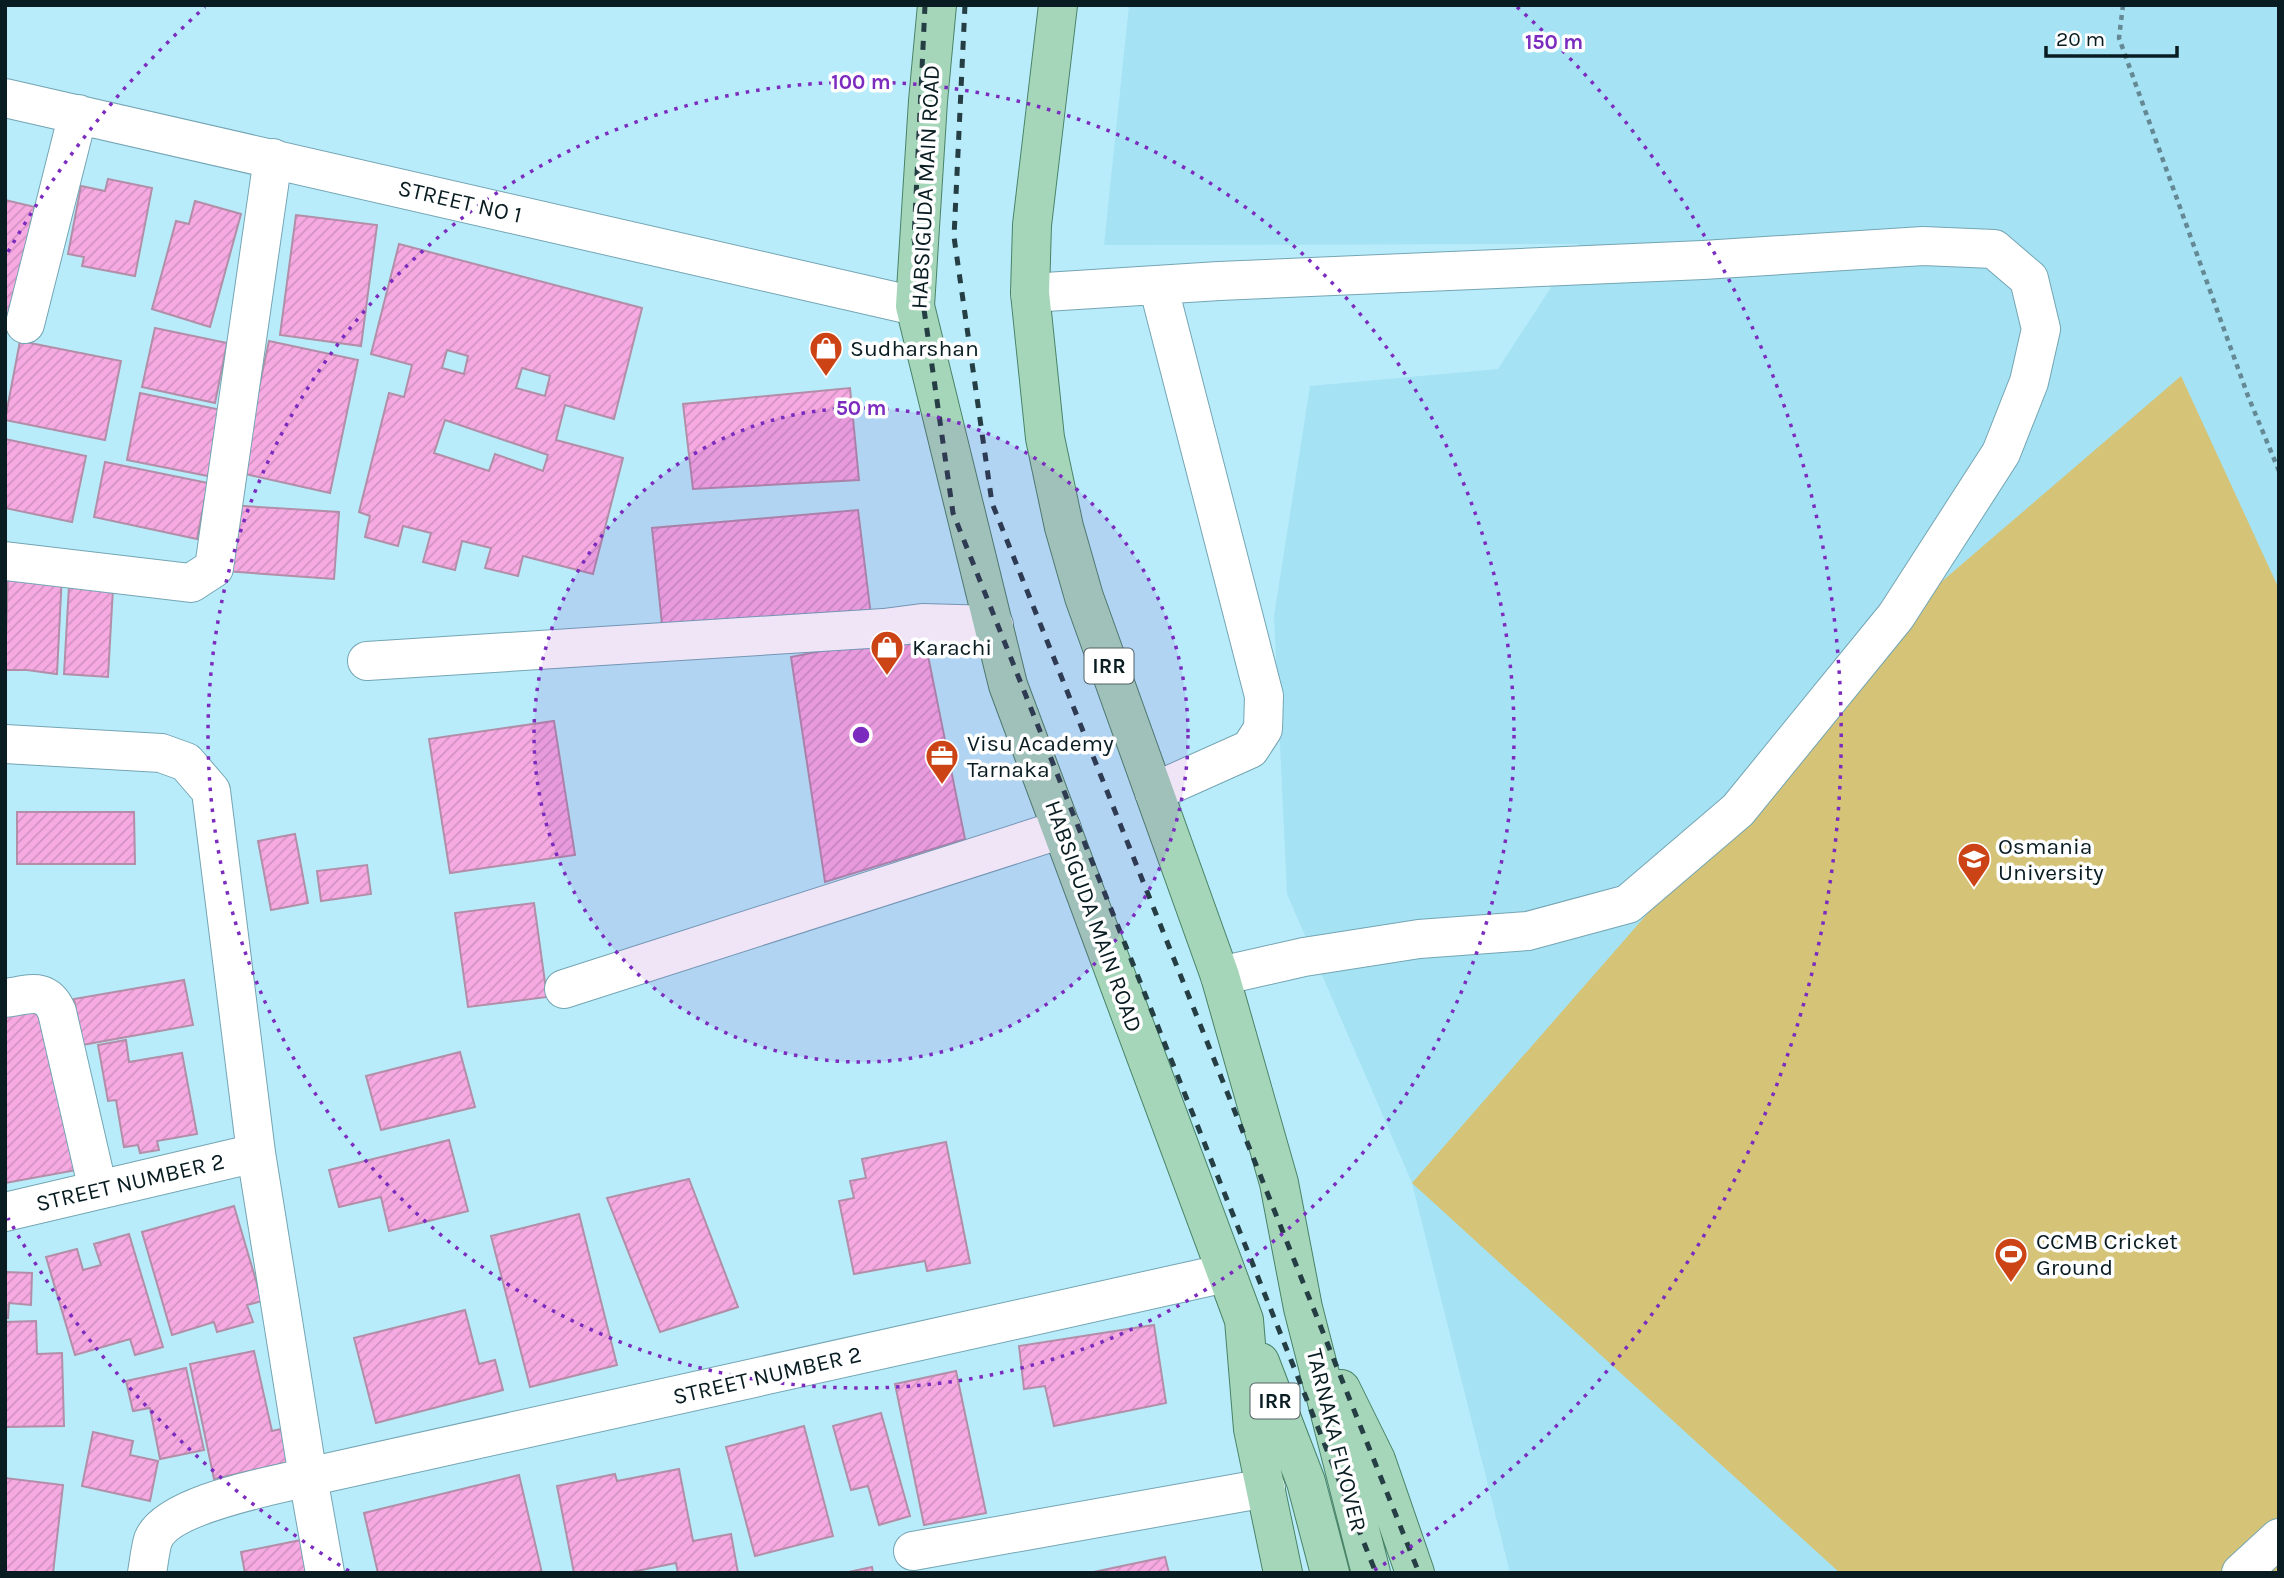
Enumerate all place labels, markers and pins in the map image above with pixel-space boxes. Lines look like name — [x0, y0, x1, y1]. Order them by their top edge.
shop icon: Sudharshan — [807, 329, 845, 378]
place label: Sudharshan — [850, 335, 979, 362]
shop icon: Karachi — [868, 628, 906, 677]
place label: Karachi — [912, 634, 992, 661]
centre of rings — [849, 723, 873, 747]
place label: Visu Academy Tarnaka — [967, 730, 1114, 783]
office icon: Visu Academy Tarnaka — [923, 737, 961, 786]
place label: Osmania University — [1998, 833, 2104, 886]
school or university icon: Osmania University — [1955, 840, 1993, 889]
place label: CCMB Cricket Ground — [2036, 1228, 2178, 1281]
sports icon: CCMB Cricket Ground — [1992, 1235, 2030, 1284]

